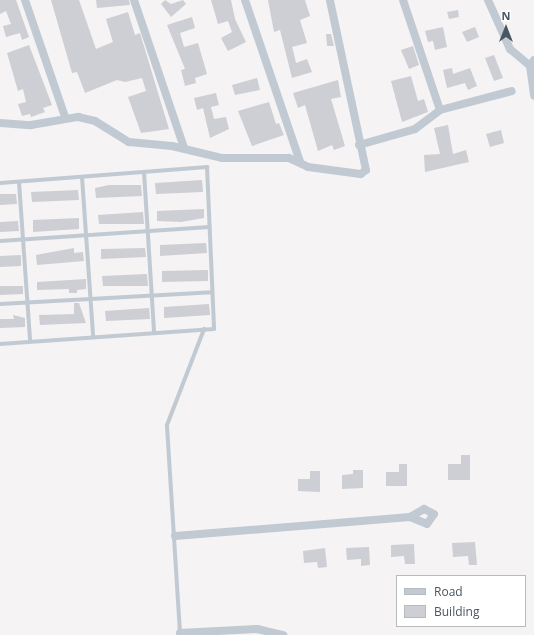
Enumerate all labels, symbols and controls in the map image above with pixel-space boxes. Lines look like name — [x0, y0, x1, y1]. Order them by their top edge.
north arrow — [486, 8, 526, 48]
text: N — [502, 8, 510, 23]
legend — [396, 575, 526, 627]
text: Road — [434, 583, 463, 600]
text: Building — [434, 603, 479, 620]

